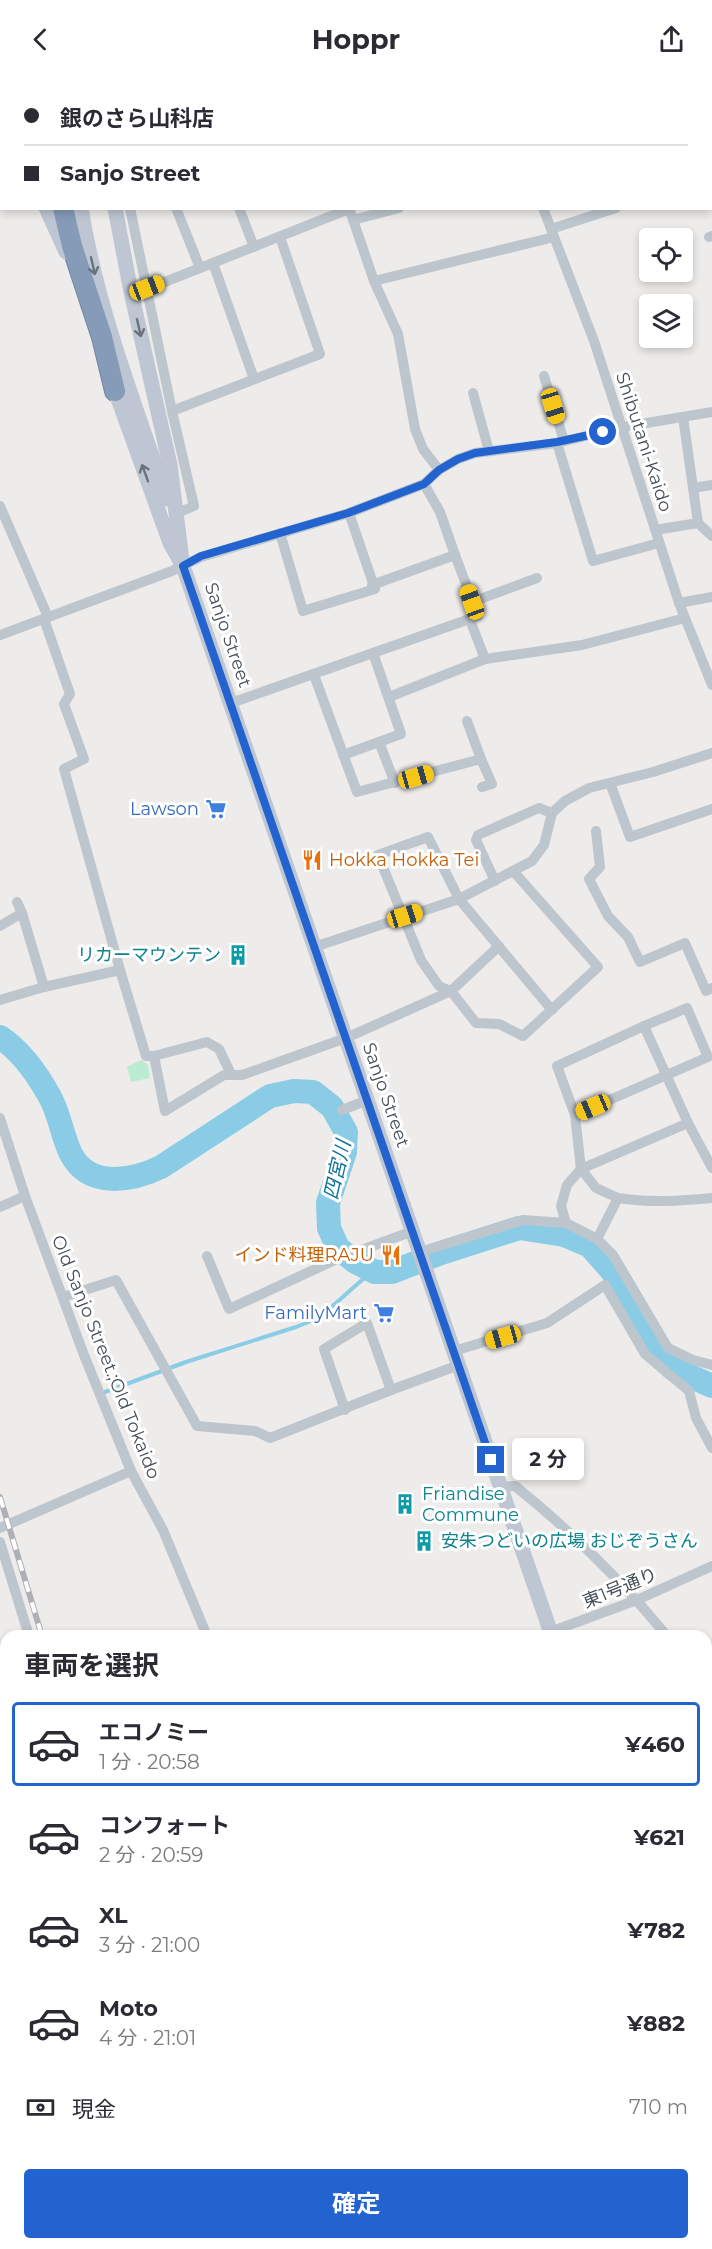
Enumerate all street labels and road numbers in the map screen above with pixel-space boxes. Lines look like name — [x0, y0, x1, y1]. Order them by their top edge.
street label: Shibutani-Kaido — [611, 369, 677, 515]
street label: Sanjo Street — [200, 580, 256, 690]
street label: Sanjo Street — [358, 1040, 414, 1150]
street label: Old Sanjo Street.;Old Tokaido — [47, 1232, 165, 1482]
street label: 東1号通り — [579, 1563, 661, 1613]

